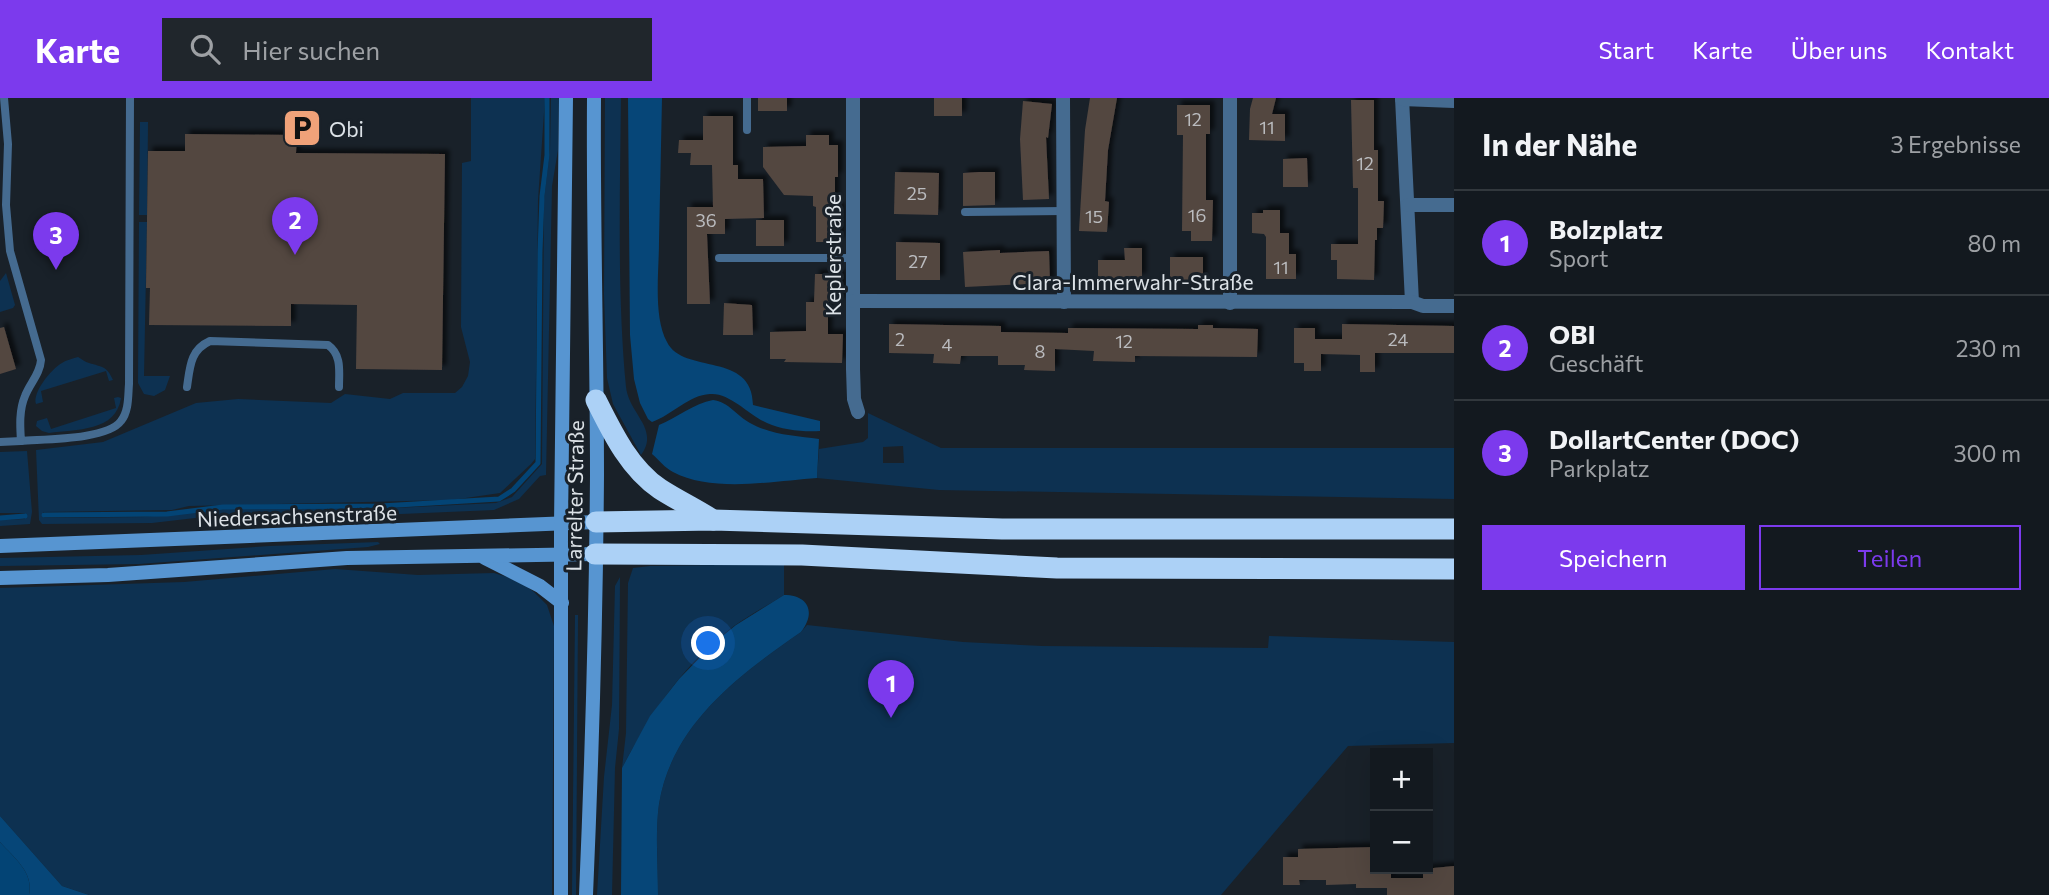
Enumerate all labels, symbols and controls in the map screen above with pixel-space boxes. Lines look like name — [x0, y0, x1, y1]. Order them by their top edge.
search box — [162, 18, 652, 81]
text: Karte — [35, 29, 120, 70]
icon: search — [186, 30, 224, 68]
text: Hier suchen — [242, 34, 380, 65]
text: Start — [1599, 35, 1654, 64]
text: Karte — [1692, 35, 1753, 64]
text: Über uns — [1791, 35, 1887, 64]
text: Kontakt — [1925, 35, 2014, 64]
parking icon: Obi — [281, 107, 323, 149]
house number: 12 — [1184, 108, 1202, 130]
place label: Obi — [329, 116, 364, 141]
house number: 11 — [1259, 116, 1275, 138]
text: In der Nähe — [1482, 125, 1637, 162]
text: 3 Ergebnisse — [1891, 130, 2021, 158]
house number: 12 — [1356, 152, 1374, 174]
house number: 25 — [907, 182, 927, 204]
street label: Keplerstraße — [820, 194, 845, 316]
pin: 2 — [272, 197, 318, 255]
house number: 16 — [1188, 204, 1206, 226]
house number: 15 — [1085, 205, 1103, 227]
house number: 36 — [695, 209, 717, 231]
pin: 3 — [33, 212, 79, 270]
text: Bolzplatz — [1549, 213, 1663, 244]
text: 1 — [1500, 229, 1510, 257]
text: 80 m — [1968, 229, 2021, 257]
text: Sport — [1549, 244, 1608, 272]
house number: 27 — [908, 250, 928, 272]
house number: 11 — [1273, 256, 1289, 278]
street label: Clara-Immerwahr-Straße — [1012, 269, 1254, 294]
text: OBI — [1549, 318, 1596, 349]
house number: 2 — [895, 328, 905, 350]
house number: 24 — [1388, 328, 1408, 350]
house number: 12 — [1115, 330, 1133, 352]
house number: 4 — [942, 333, 953, 355]
text: 2 — [1498, 334, 1512, 362]
text: 230 m — [1956, 334, 2021, 362]
house number: 8 — [1035, 340, 1046, 362]
text: Geschäft — [1549, 349, 1643, 377]
street label: Larrelter Straße — [560, 420, 588, 572]
text: DollartCenter (DOC) — [1549, 423, 1799, 454]
text: 3 — [1498, 439, 1512, 467]
text: 300 m — [1953, 439, 2021, 467]
text: Parkplatz — [1549, 454, 1649, 482]
street label: Niedersachsenstraße — [197, 499, 397, 531]
button: Speichern — [1482, 525, 1745, 590]
button: Teilen — [1759, 525, 2021, 590]
your location — [691, 626, 725, 660]
pin: 1 — [868, 660, 914, 718]
map controls — [1370, 748, 1433, 874]
button: + — [1370, 748, 1433, 811]
button: − — [1370, 811, 1433, 874]

